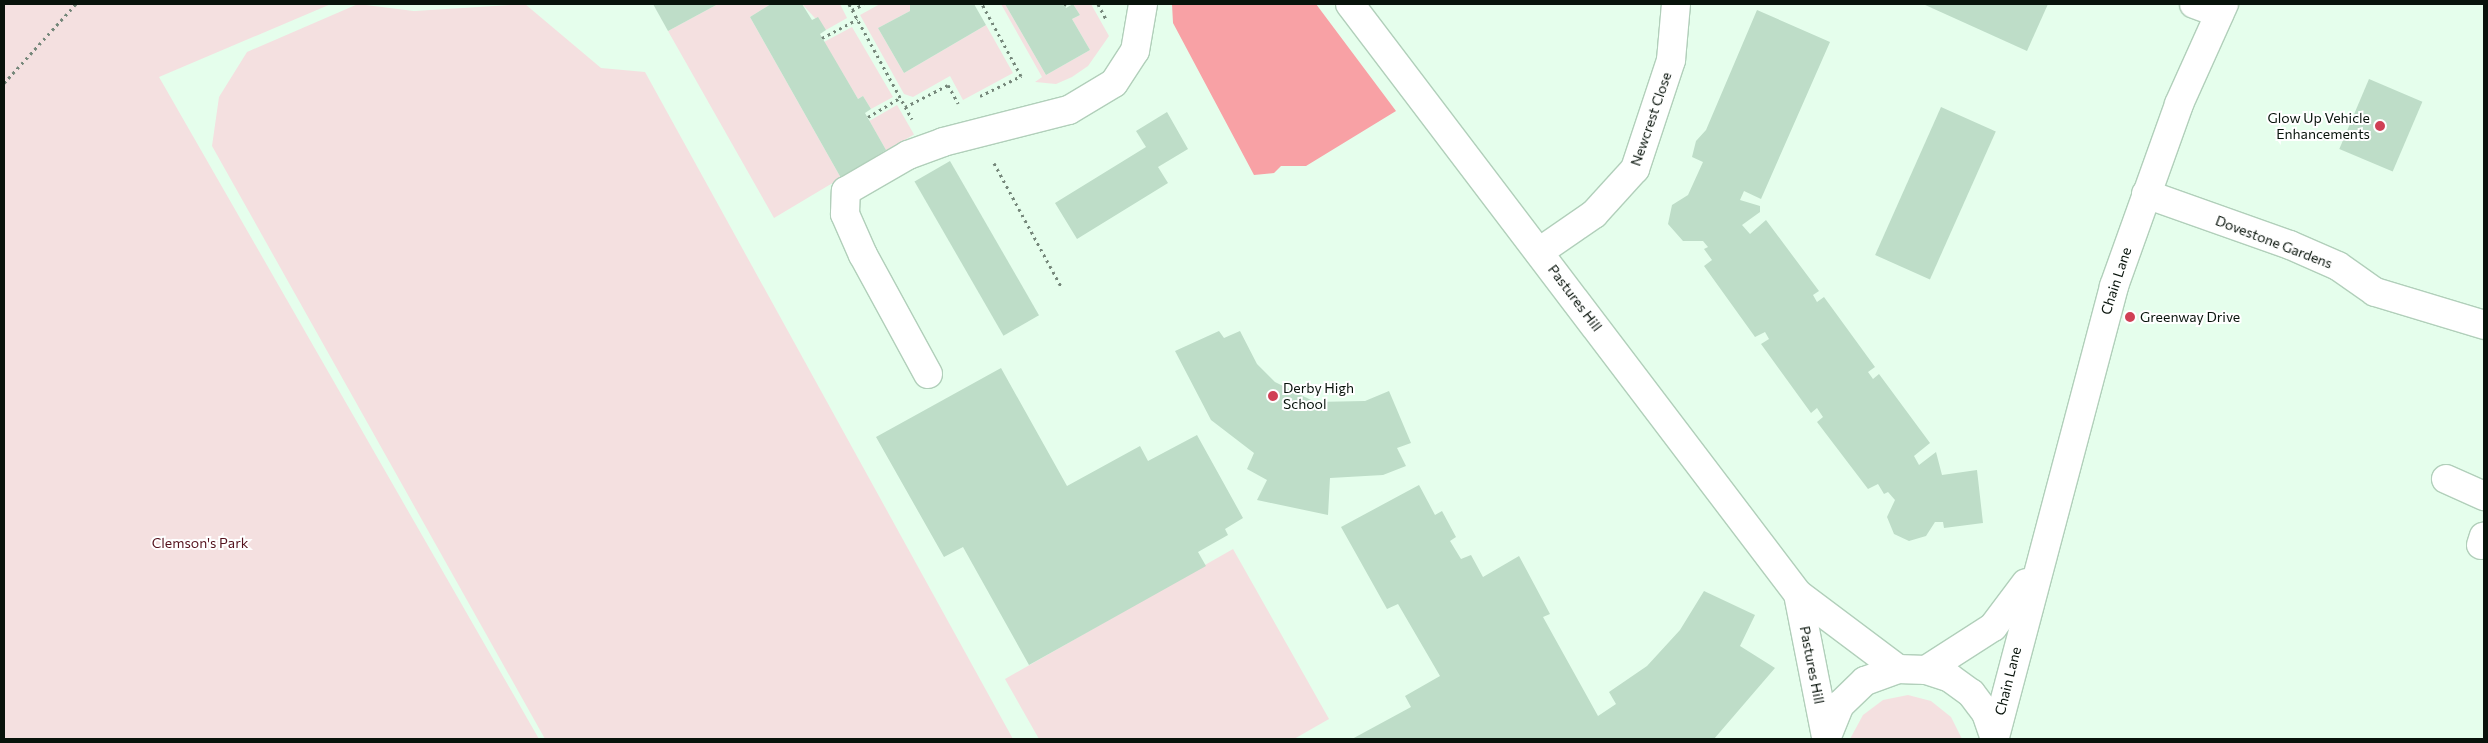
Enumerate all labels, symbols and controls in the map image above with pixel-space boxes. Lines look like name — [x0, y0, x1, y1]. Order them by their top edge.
street label: Newcrest Close — [1627, 70, 1675, 168]
place label: Glow Up Vehicle Enhancements — [2267, 110, 2370, 142]
marker: Glow Up Vehicle Enhancements — [2374, 120, 2386, 132]
street label: Dovestone Gardens — [2213, 212, 2335, 272]
street label: Chain Lane — [2097, 245, 2135, 317]
street label: Pastures Hill — [1545, 261, 1605, 335]
place label: Greenway Drive — [2140, 309, 2240, 325]
marker: Greenway Drive — [2124, 311, 2136, 323]
place label: Derby High School — [1283, 380, 1354, 412]
marker: Derby High School — [1267, 390, 1279, 402]
park label: Clemson's Park — [152, 535, 248, 551]
street label: Pastures Hill — [1796, 625, 1828, 705]
street label: Chain Lane — [1991, 645, 2025, 717]

